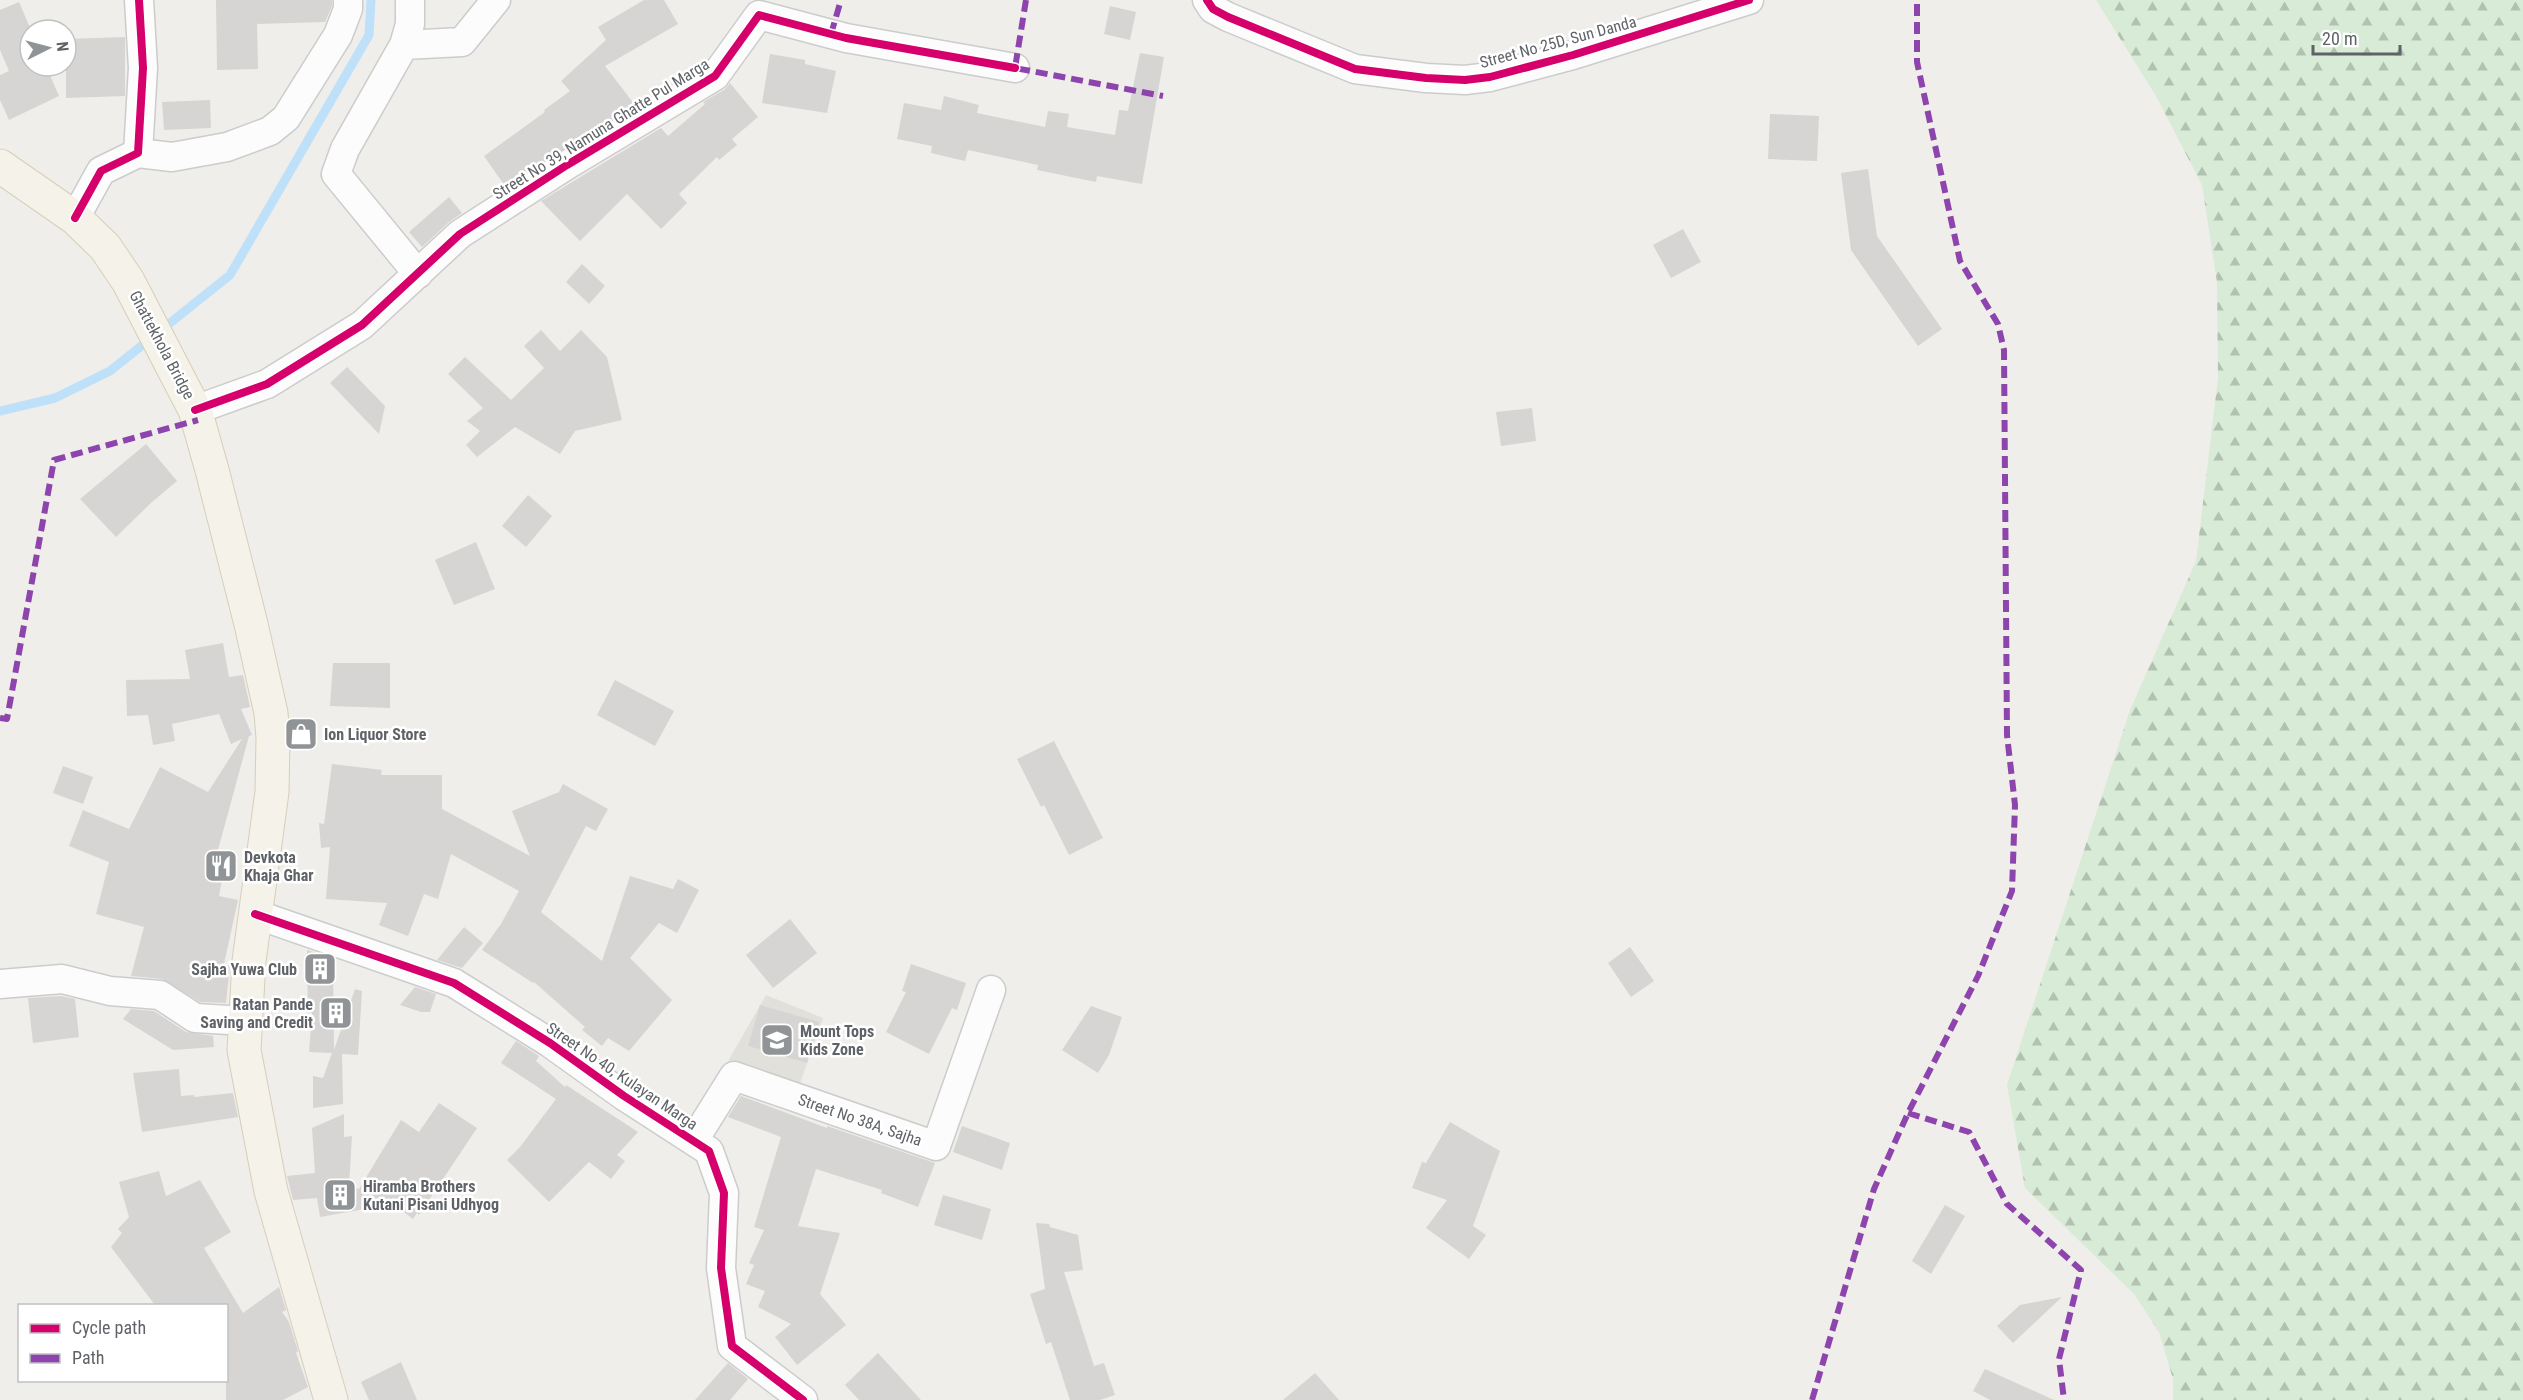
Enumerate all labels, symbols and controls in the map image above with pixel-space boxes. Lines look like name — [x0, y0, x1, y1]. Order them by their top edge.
street label: Street No 25D, Sun Danda — [1478, 12, 1638, 72]
north arrow — [18, 18, 78, 78]
scale bar — [2313, 18, 2400, 56]
text: 20 m — [2322, 28, 2357, 49]
text: N — [52, 41, 72, 52]
street label: Street No 39, Namuna Ghatte Pul Marga — [489, 54, 713, 204]
street label: Ghattekhola Bridge — [125, 287, 199, 403]
shop icon: Ion Liquor Store — [283, 716, 319, 752]
place label: Ion Liquor Store — [324, 725, 427, 744]
restaurant icon: Devkota Khaja Ghar — [203, 848, 239, 884]
place label: Devkota Khaja Ghar — [244, 848, 314, 885]
building icon: Sajha Yuwa Club — [302, 951, 338, 987]
place label: Sajha Yuwa Club — [191, 960, 297, 979]
place label: Ratan Pande Saving and Credit — [200, 995, 313, 1032]
building icon: Ratan Pande Saving and Credit — [318, 995, 354, 1031]
street label: Street No 40, Kulayan Marga — [543, 1018, 701, 1134]
school or university icon: Mount Tops Kids Zone — [759, 1022, 795, 1058]
place label: Mount Tops Kids Zone — [800, 1022, 874, 1059]
street label: Street No 38A, Sajha — [796, 1090, 924, 1150]
building icon: Hiramba Brothers Kutani Pisani Udhyog — [322, 1177, 358, 1213]
place label: Hiramba Brothers Kutani Pisani Udhyog — [363, 1177, 499, 1214]
legend — [18, 1304, 228, 1382]
text: Cycle path — [72, 1317, 146, 1338]
text: Path — [72, 1347, 105, 1368]

